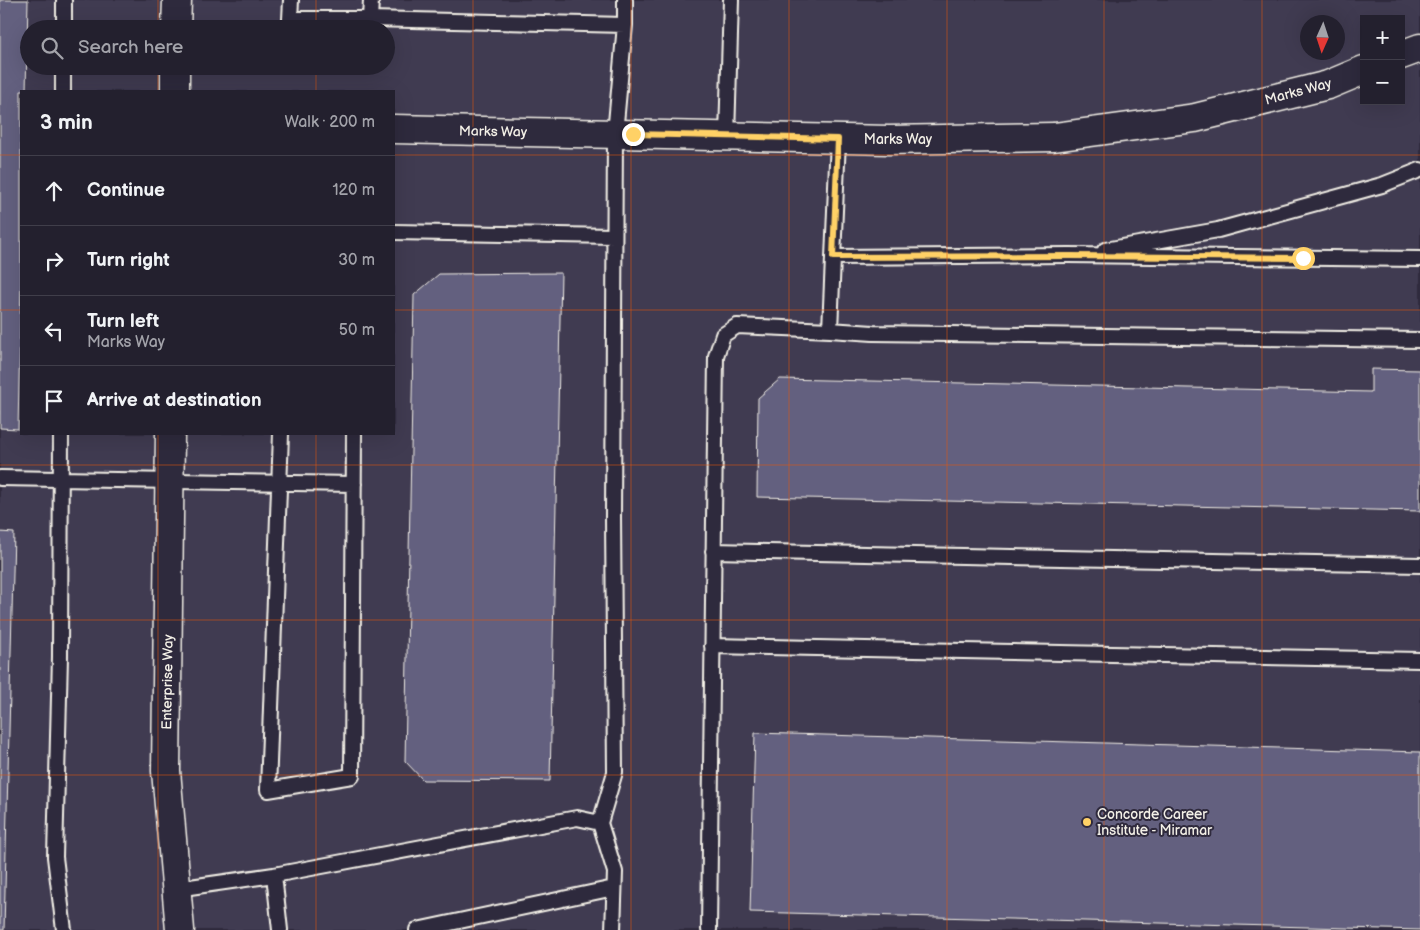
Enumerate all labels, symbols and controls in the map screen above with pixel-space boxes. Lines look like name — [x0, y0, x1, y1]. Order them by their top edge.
north arrow — [1300, 15, 1345, 60]
map controls — [1360, 15, 1405, 105]
button: + — [1360, 15, 1405, 60]
search box — [20, 20, 395, 75]
icon: search — [38, 34, 66, 62]
text: Search here — [78, 36, 183, 59]
button: − — [1360, 60, 1405, 105]
street label: Marks Way — [1263, 74, 1334, 109]
text: 3 min — [40, 110, 93, 135]
text: Walk · 200 m — [285, 113, 375, 132]
street label: Marks Way — [459, 122, 528, 141]
route end — [622, 123, 645, 146]
street label: Marks Way — [864, 131, 933, 148]
icon: ahead — [40, 177, 68, 205]
text: Continue — [87, 179, 165, 202]
text: 120 m — [332, 181, 375, 200]
icon: right — [40, 247, 68, 275]
route start — [1292, 247, 1315, 270]
text: Turn right — [87, 249, 170, 272]
text: 30 m — [338, 251, 375, 270]
text: Turn left — [87, 310, 159, 333]
icon: left — [40, 317, 68, 345]
text: 50 m — [339, 321, 375, 340]
text: Marks Way — [87, 333, 165, 352]
icon: arrive — [40, 387, 68, 415]
text: Arrive at destination — [87, 389, 262, 412]
street label: Enterprise Way — [158, 633, 177, 730]
place label: Concorde Career Institute - Miramar — [1097, 806, 1213, 839]
marker: Concorde Career Institute - Miramar — [1081, 816, 1093, 828]

